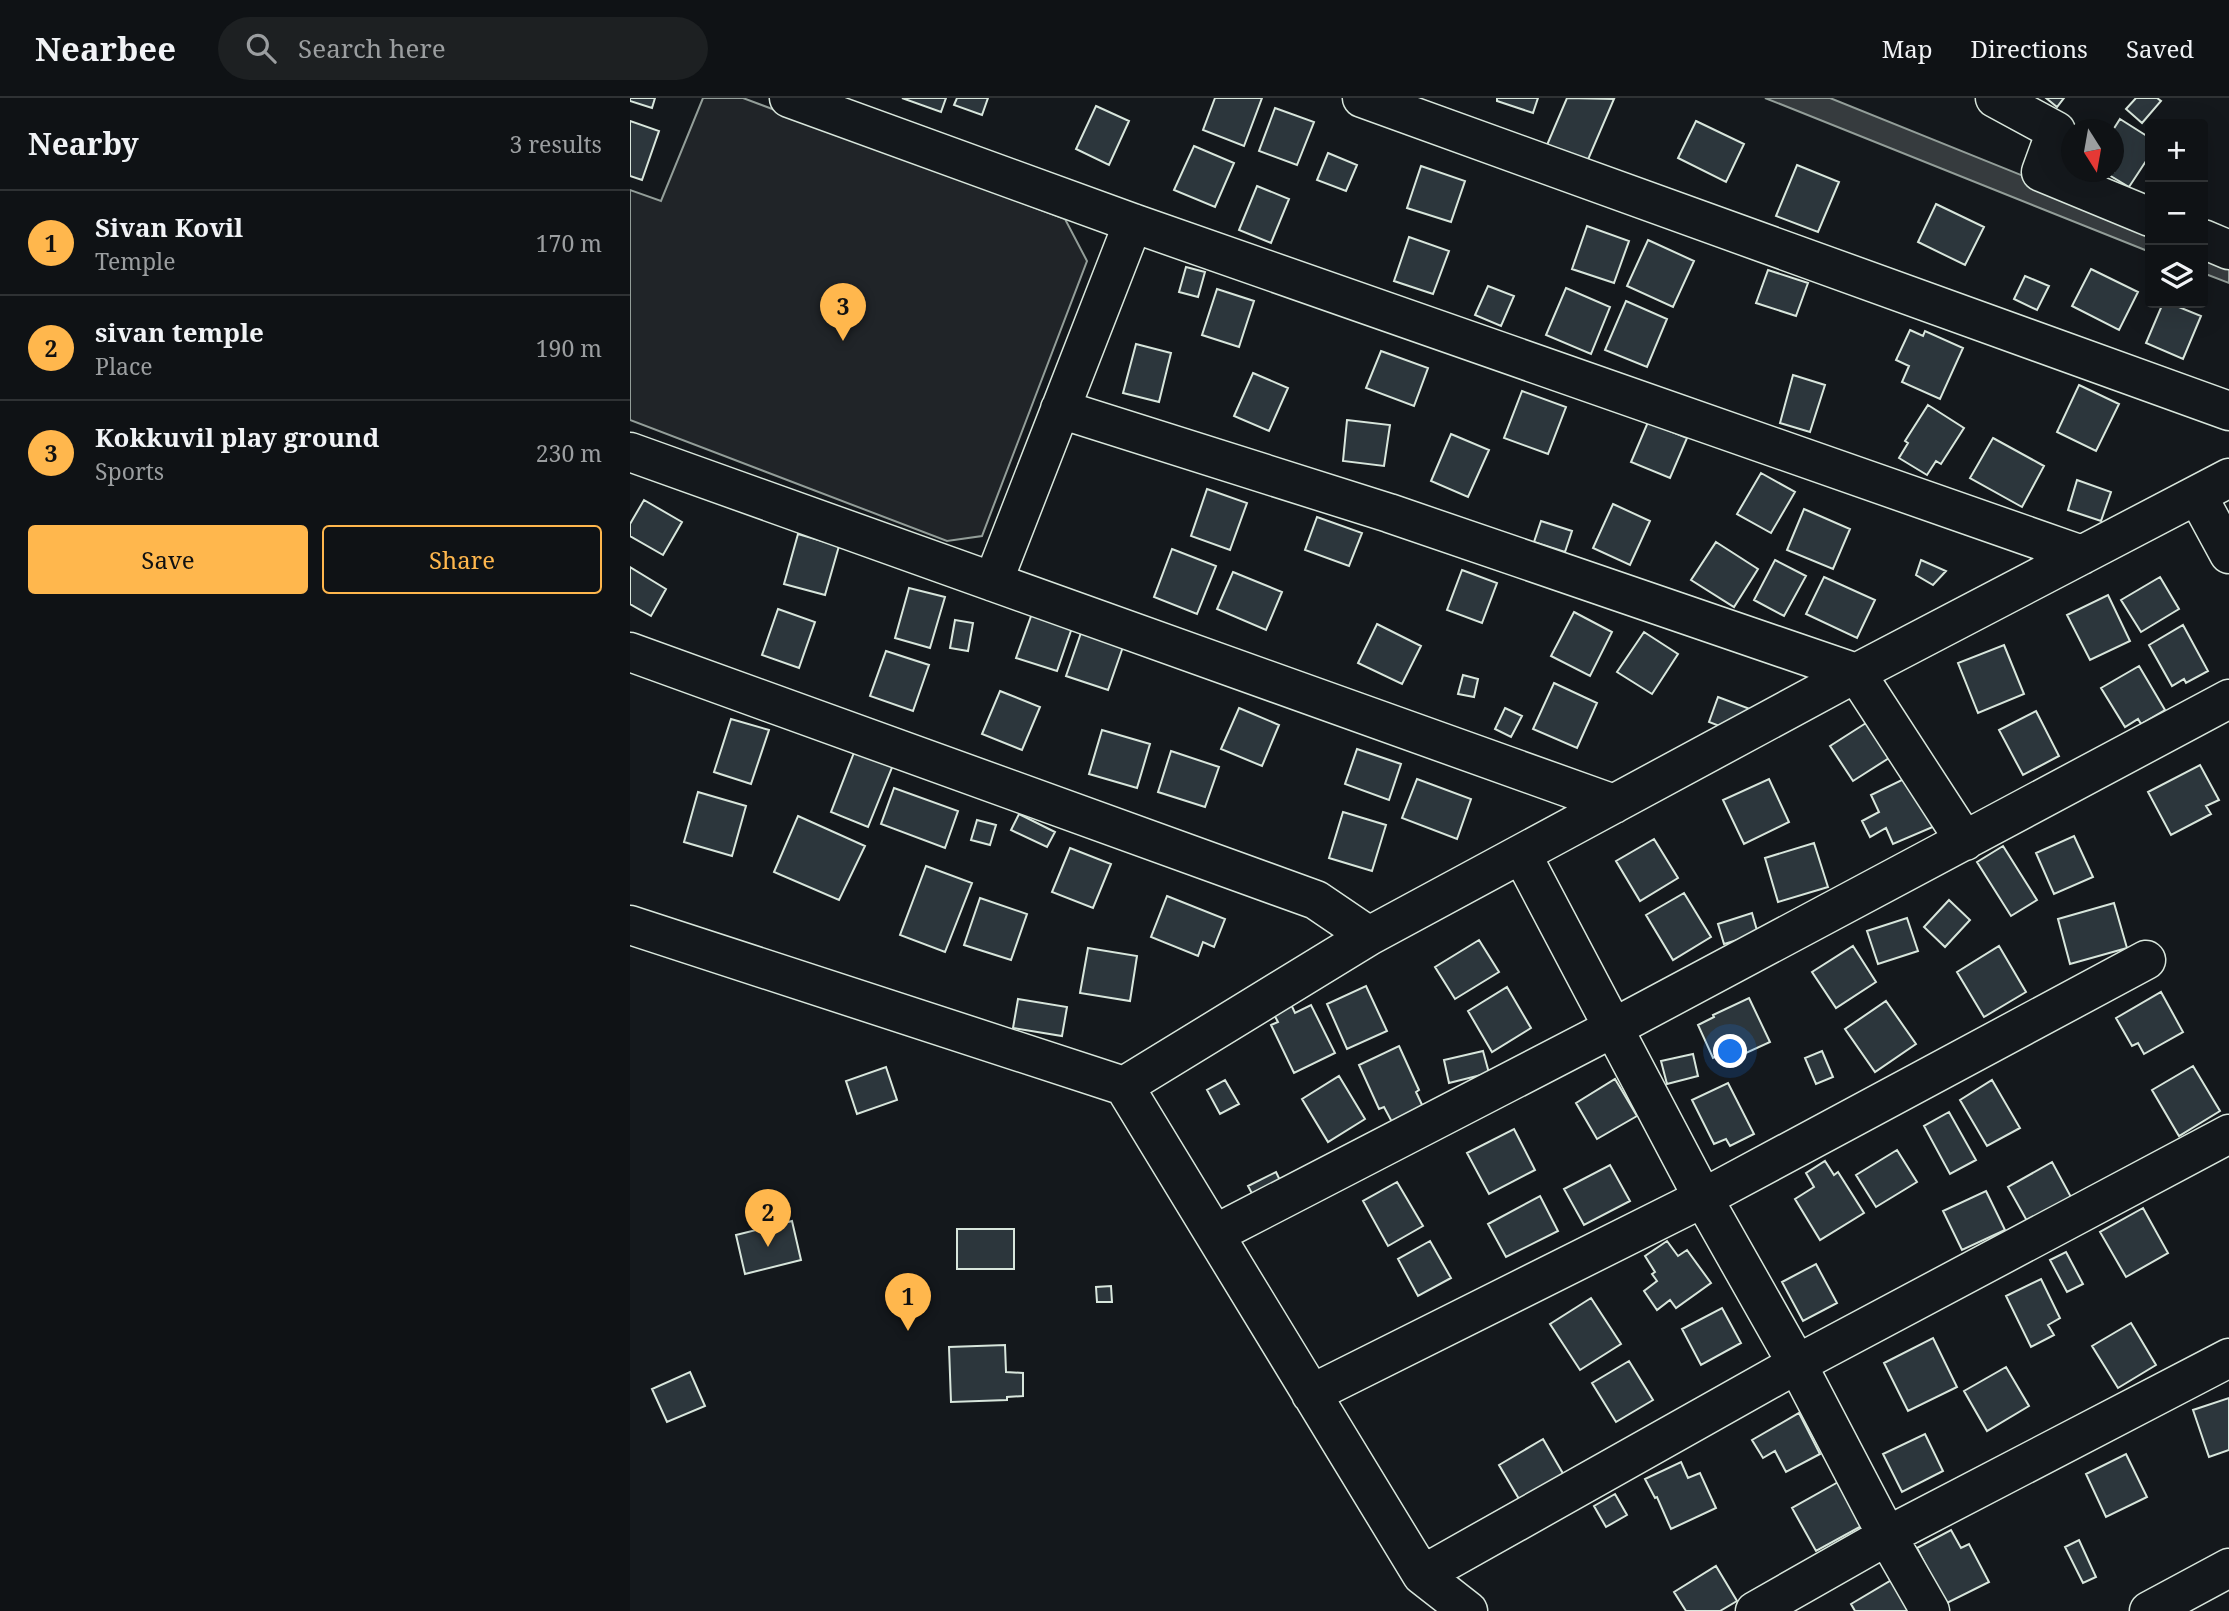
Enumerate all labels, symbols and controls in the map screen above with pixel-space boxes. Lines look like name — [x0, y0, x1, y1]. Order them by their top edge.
search box — [218, 17, 708, 80]
text: Nearbee — [35, 26, 176, 71]
icon: search — [242, 29, 280, 67]
text: Search here — [298, 30, 446, 66]
text: Map — [1882, 32, 1933, 65]
text: Directions — [1971, 32, 2088, 65]
text: Saved — [2126, 32, 2194, 65]
north arrow — [2061, 119, 2124, 182]
map controls — [2145, 119, 2208, 308]
button: + — [2145, 119, 2208, 182]
text: Nearby — [28, 123, 139, 164]
text: 3 results — [509, 128, 602, 160]
button: − — [2145, 182, 2208, 245]
text: Sivan Kovil — [95, 209, 243, 245]
text: 1 — [45, 227, 58, 259]
text: 170 m — [536, 227, 602, 259]
text: Temple — [95, 245, 176, 277]
button: layers — [2145, 245, 2208, 308]
pin: 3 — [820, 283, 866, 341]
text: sivan temple — [95, 314, 264, 350]
text: 2 — [45, 332, 58, 364]
text: 190 m — [536, 332, 602, 364]
text: Place — [95, 350, 153, 382]
text: Kokkuvil play ground — [95, 419, 379, 455]
text: 3 — [45, 437, 58, 469]
text: 230 m — [536, 437, 602, 469]
text: Sports — [95, 455, 164, 487]
button: Save — [28, 525, 308, 594]
button: Share — [322, 525, 602, 594]
your location — [1713, 1034, 1747, 1068]
pin: 2 — [745, 1189, 791, 1247]
pin: 1 — [885, 1273, 931, 1331]

